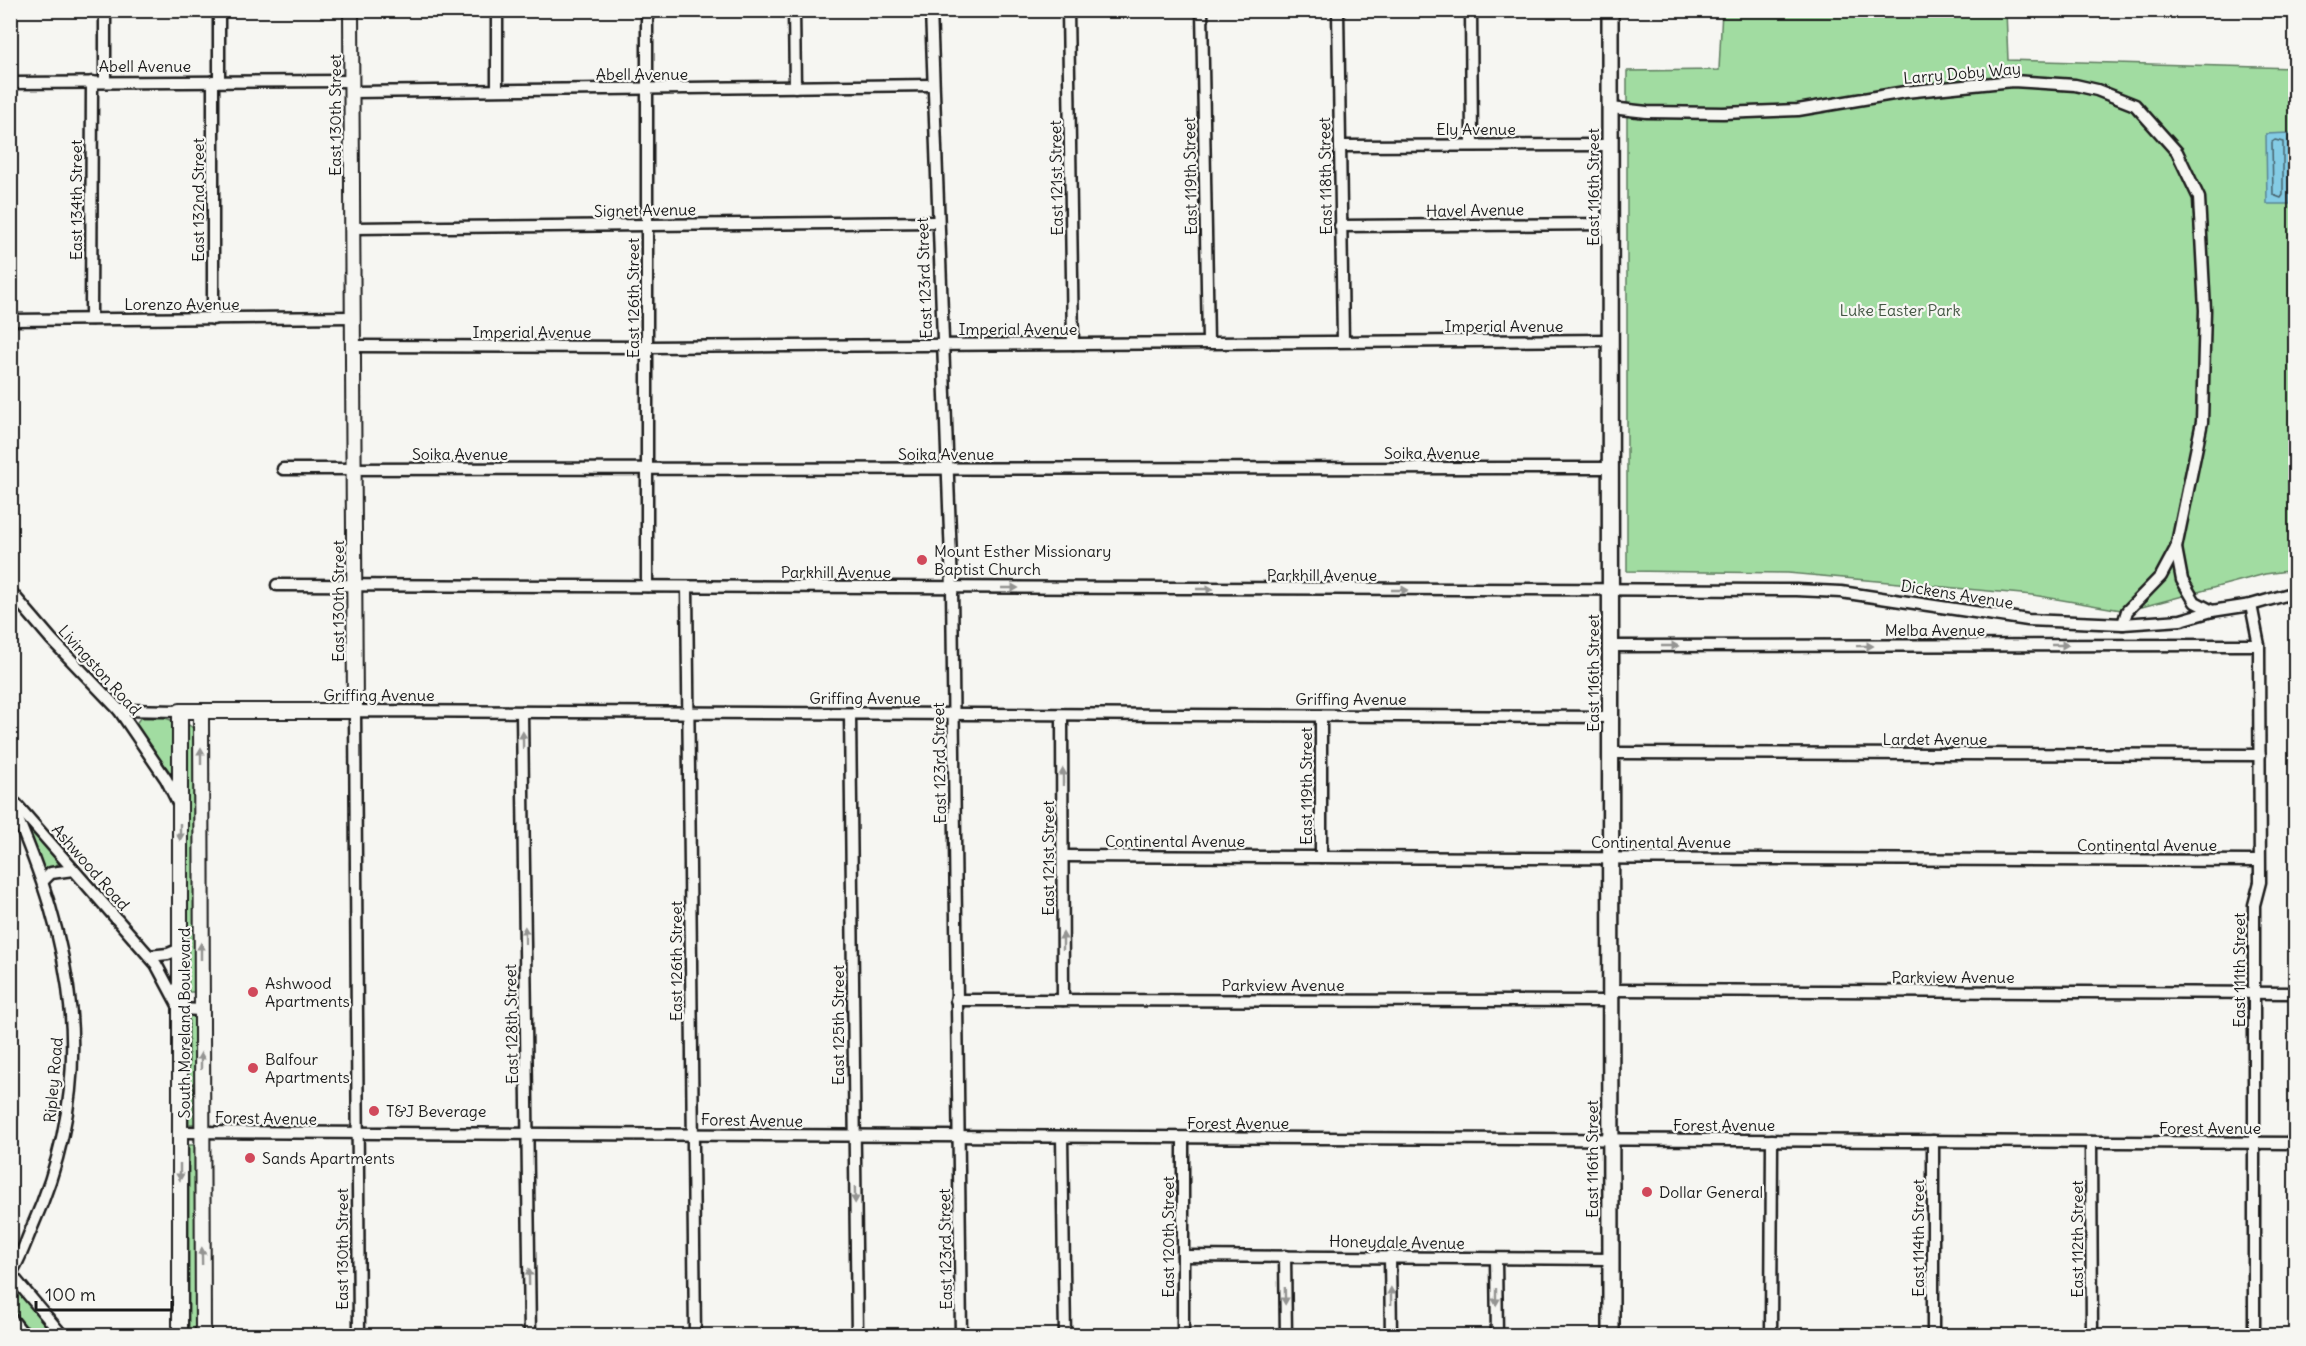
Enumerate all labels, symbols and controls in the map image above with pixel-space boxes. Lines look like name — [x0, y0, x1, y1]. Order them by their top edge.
street label: East 130th Street — [325, 53, 345, 176]
street label: Abell Avenue — [99, 56, 191, 76]
street label: Larry Doby Way — [1902, 58, 2022, 88]
street label: Abell Avenue — [596, 64, 688, 84]
street label: East 119th Street — [1179, 116, 1201, 235]
street label: East 118th Street — [1314, 116, 1336, 235]
street label: Ely Avenue — [1436, 119, 1516, 139]
street label: East 121st Street — [1045, 120, 1067, 236]
street label: East 116th Street — [1583, 127, 1603, 246]
street label: East 132nd Street — [188, 137, 208, 262]
street label: East 134th Street — [66, 139, 86, 260]
street label: Signet Avenue — [594, 199, 696, 221]
street label: Havel Avenue — [1426, 199, 1524, 221]
street label: East 123rd Street — [912, 216, 936, 339]
street label: East 126th Street — [623, 237, 643, 358]
street label: Lorenzo Avenue — [124, 294, 240, 314]
park label: Luke Easter Park — [1839, 300, 1961, 320]
street label: Imperial Avenue — [1445, 316, 1563, 336]
street label: Imperial Avenue — [959, 319, 1077, 339]
street label: Imperial Avenue — [473, 322, 591, 342]
street label: Soika Avenue — [1384, 443, 1480, 463]
street label: Soika Avenue — [412, 444, 508, 464]
street label: Soika Avenue — [898, 444, 994, 464]
street label: East 130th Street — [328, 539, 348, 662]
place label: Mount Esther Missionary Baptist Church — [934, 541, 1111, 579]
marker: Mount Esther Missionary Baptist Church — [915, 553, 929, 567]
street label: Parkhill Avenue — [781, 562, 891, 582]
street label: Parkhill Avenue — [1267, 565, 1377, 585]
street label: Dickens Avenue — [1899, 575, 2015, 613]
one-way arrow — [1001, 583, 1020, 593]
one-way arrow — [1196, 584, 1215, 594]
one-way arrow — [1391, 585, 1410, 595]
street label: East 116th Street — [1583, 613, 1603, 732]
street label: Melba Avenue — [1885, 620, 1985, 640]
street label: Livingston Road — [54, 621, 146, 719]
one-way arrow — [2050, 640, 2069, 650]
one-way arrow — [1660, 641, 1679, 651]
one-way arrow — [1855, 641, 1874, 651]
street label: Griffing Avenue — [323, 685, 435, 705]
street label: Griffing Avenue — [809, 688, 921, 708]
street label: Griffing Avenue — [1295, 689, 1407, 709]
street label: East 123rd Street — [928, 702, 950, 824]
street label: East 119th Street — [1296, 726, 1316, 845]
street label: Lardet Avenue — [1883, 729, 1987, 749]
one-way arrow — [518, 731, 527, 750]
one-way arrow — [196, 747, 206, 766]
one-way arrow — [1058, 767, 1068, 786]
street label: East 121st Street — [1038, 800, 1058, 916]
street label: Ashwood Road — [48, 820, 134, 914]
one-way arrow — [175, 823, 185, 842]
street label: Continental Avenue — [1105, 831, 1245, 851]
street label: Continental Avenue — [1591, 832, 1731, 852]
street label: Continental Avenue — [2077, 835, 2217, 855]
street label: East 126th Street — [666, 900, 686, 1021]
street label: East 111th Street — [2229, 912, 2249, 1027]
one-way arrow — [520, 926, 530, 945]
street label: South Moreland Boulevard — [174, 928, 194, 1118]
one-way arrow — [1058, 932, 1068, 951]
one-way arrow — [196, 942, 206, 961]
street label: East 128th Street — [500, 963, 522, 1084]
street label: East 125th Street — [828, 964, 848, 1085]
street label: Parkview Avenue — [1891, 967, 2015, 987]
place label: Ashwood Apartments — [265, 973, 350, 1011]
street label: Parkview Avenue — [1221, 975, 1345, 995]
marker: Ashwood Apartments — [246, 985, 260, 999]
street label: Ripley Road — [39, 1037, 67, 1123]
place label: Balfour Apartments — [265, 1049, 350, 1087]
one-way arrow — [196, 1052, 206, 1071]
marker: Balfour Apartments — [246, 1061, 260, 1075]
street label: East 116th Street — [1582, 1099, 1602, 1218]
place label: T&J Beverage — [386, 1101, 486, 1121]
marker: T&J Beverage — [367, 1104, 381, 1118]
street label: Forest Avenue — [215, 1107, 317, 1129]
street label: Forest Avenue — [701, 1109, 803, 1131]
street label: Forest Avenue — [1187, 1113, 1289, 1133]
street label: Forest Avenue — [1673, 1115, 1775, 1135]
street label: Forest Avenue — [2159, 1118, 2261, 1138]
place label: Sands Apartments — [262, 1148, 395, 1168]
marker: Sands Apartments — [243, 1151, 257, 1165]
one-way arrow — [175, 1163, 185, 1182]
street label: East 120th Street — [1158, 1176, 1178, 1298]
street label: East 114th Street — [1908, 1178, 1928, 1297]
street label: East 112th Street — [2067, 1180, 2087, 1298]
place label: Dollar General — [1659, 1182, 1763, 1202]
marker: Dollar General — [1640, 1185, 1654, 1199]
one-way arrow — [850, 1186, 859, 1205]
street label: East 130th Street — [332, 1187, 352, 1310]
street label: East 123rd Street — [934, 1188, 956, 1310]
street label: Honeydale Avenue — [1329, 1231, 1465, 1253]
one-way arrow — [197, 1247, 207, 1266]
one-way arrow — [524, 1268, 534, 1287]
scale bar — [36, 1274, 172, 1312]
text: 100 m — [45, 1283, 96, 1306]
one-way arrow — [1280, 1286, 1290, 1305]
one-way arrow — [1386, 1286, 1396, 1305]
one-way arrow — [1492, 1288, 1501, 1307]

